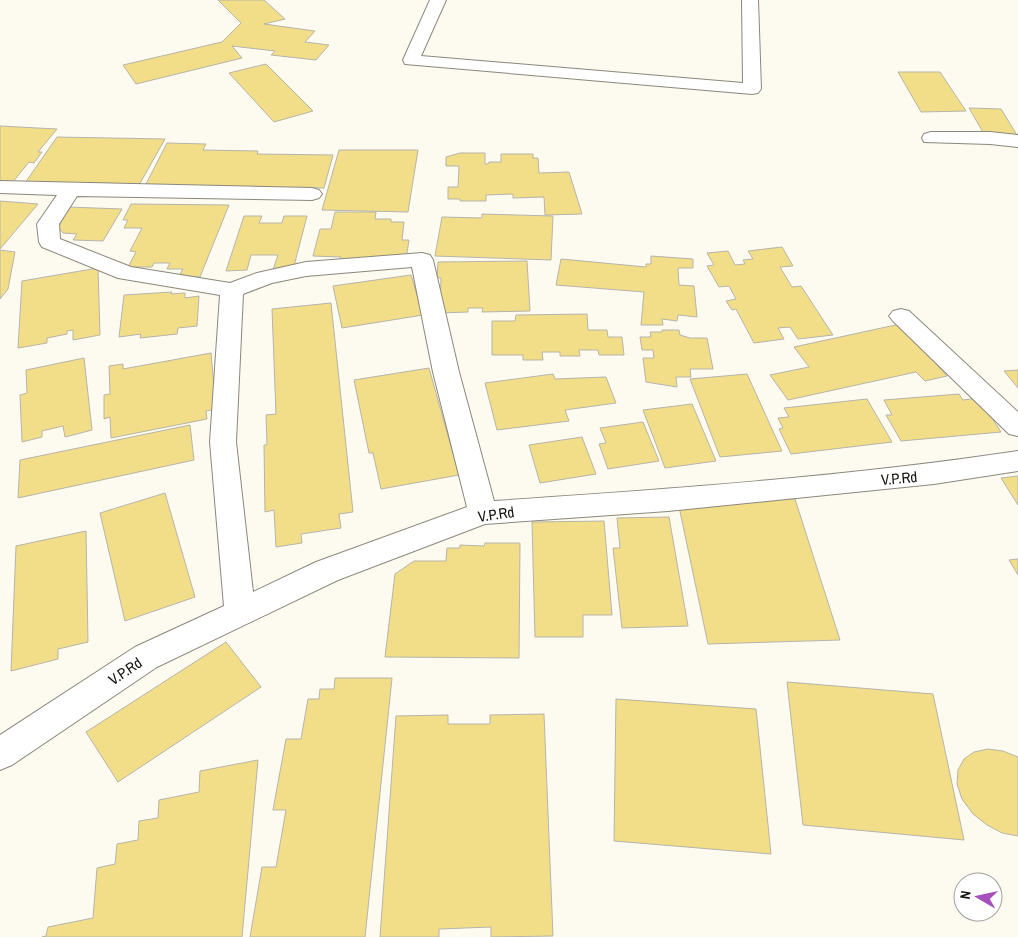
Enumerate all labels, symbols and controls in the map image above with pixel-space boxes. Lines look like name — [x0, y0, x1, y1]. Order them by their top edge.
street label: V.P.Rd — [880, 466, 918, 490]
street label: V.P.Rd — [477, 501, 515, 527]
street label: V.P.Rd — [104, 652, 146, 690]
north arrow — [953, 872, 1003, 922]
text: N — [956, 889, 975, 900]

